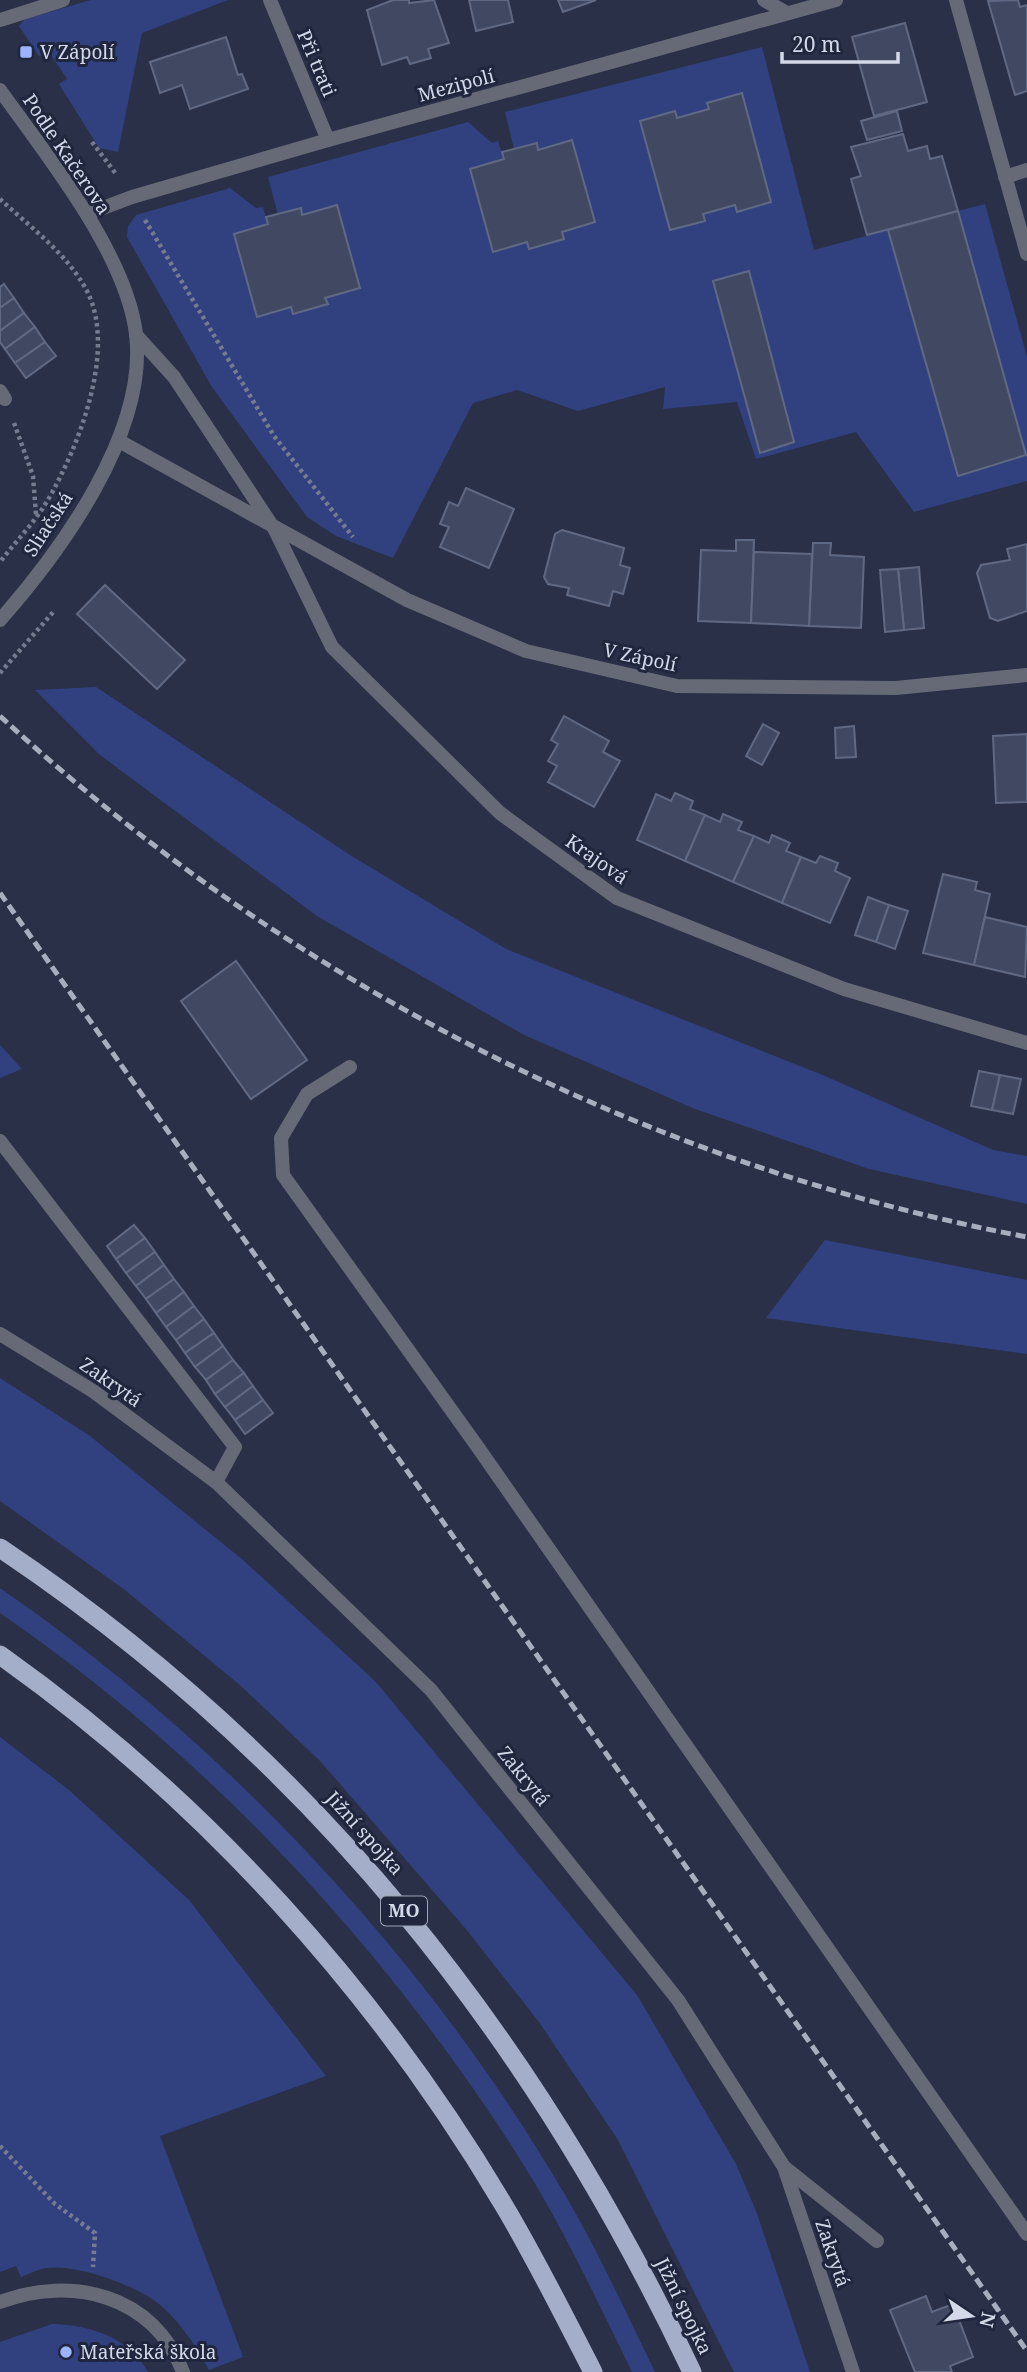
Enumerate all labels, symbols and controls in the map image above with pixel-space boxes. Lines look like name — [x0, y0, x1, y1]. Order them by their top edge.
scale bar — [782, 21, 898, 65]
street label: Při trati — [291, 26, 343, 100]
text: 20 m — [792, 30, 841, 58]
place label: V Zápolí — [40, 39, 114, 65]
marker: V Zápolí — [18, 44, 34, 60]
street label: Mezipolí — [415, 62, 497, 108]
street label: Podle Kačerova — [17, 89, 117, 219]
street label: Sliačská — [17, 486, 79, 562]
street label: V Zápolí — [601, 637, 679, 677]
street label: Krajová — [560, 828, 634, 890]
street label: Zakrytá — [75, 1351, 147, 1413]
street label: Zakrytá — [492, 1741, 556, 1811]
street label: Jižní spojka — [320, 1785, 410, 1881]
road number: MO — [381, 1896, 427, 1926]
street label: Zakrytá — [809, 2216, 857, 2290]
street label: Jižní spojka — [649, 2252, 719, 2359]
north arrow — [936, 2281, 1006, 2351]
text: N — [973, 2310, 1002, 2330]
place label: Mateřská škola — [80, 2339, 217, 2365]
marker: Mateřská škola — [58, 2344, 74, 2360]

